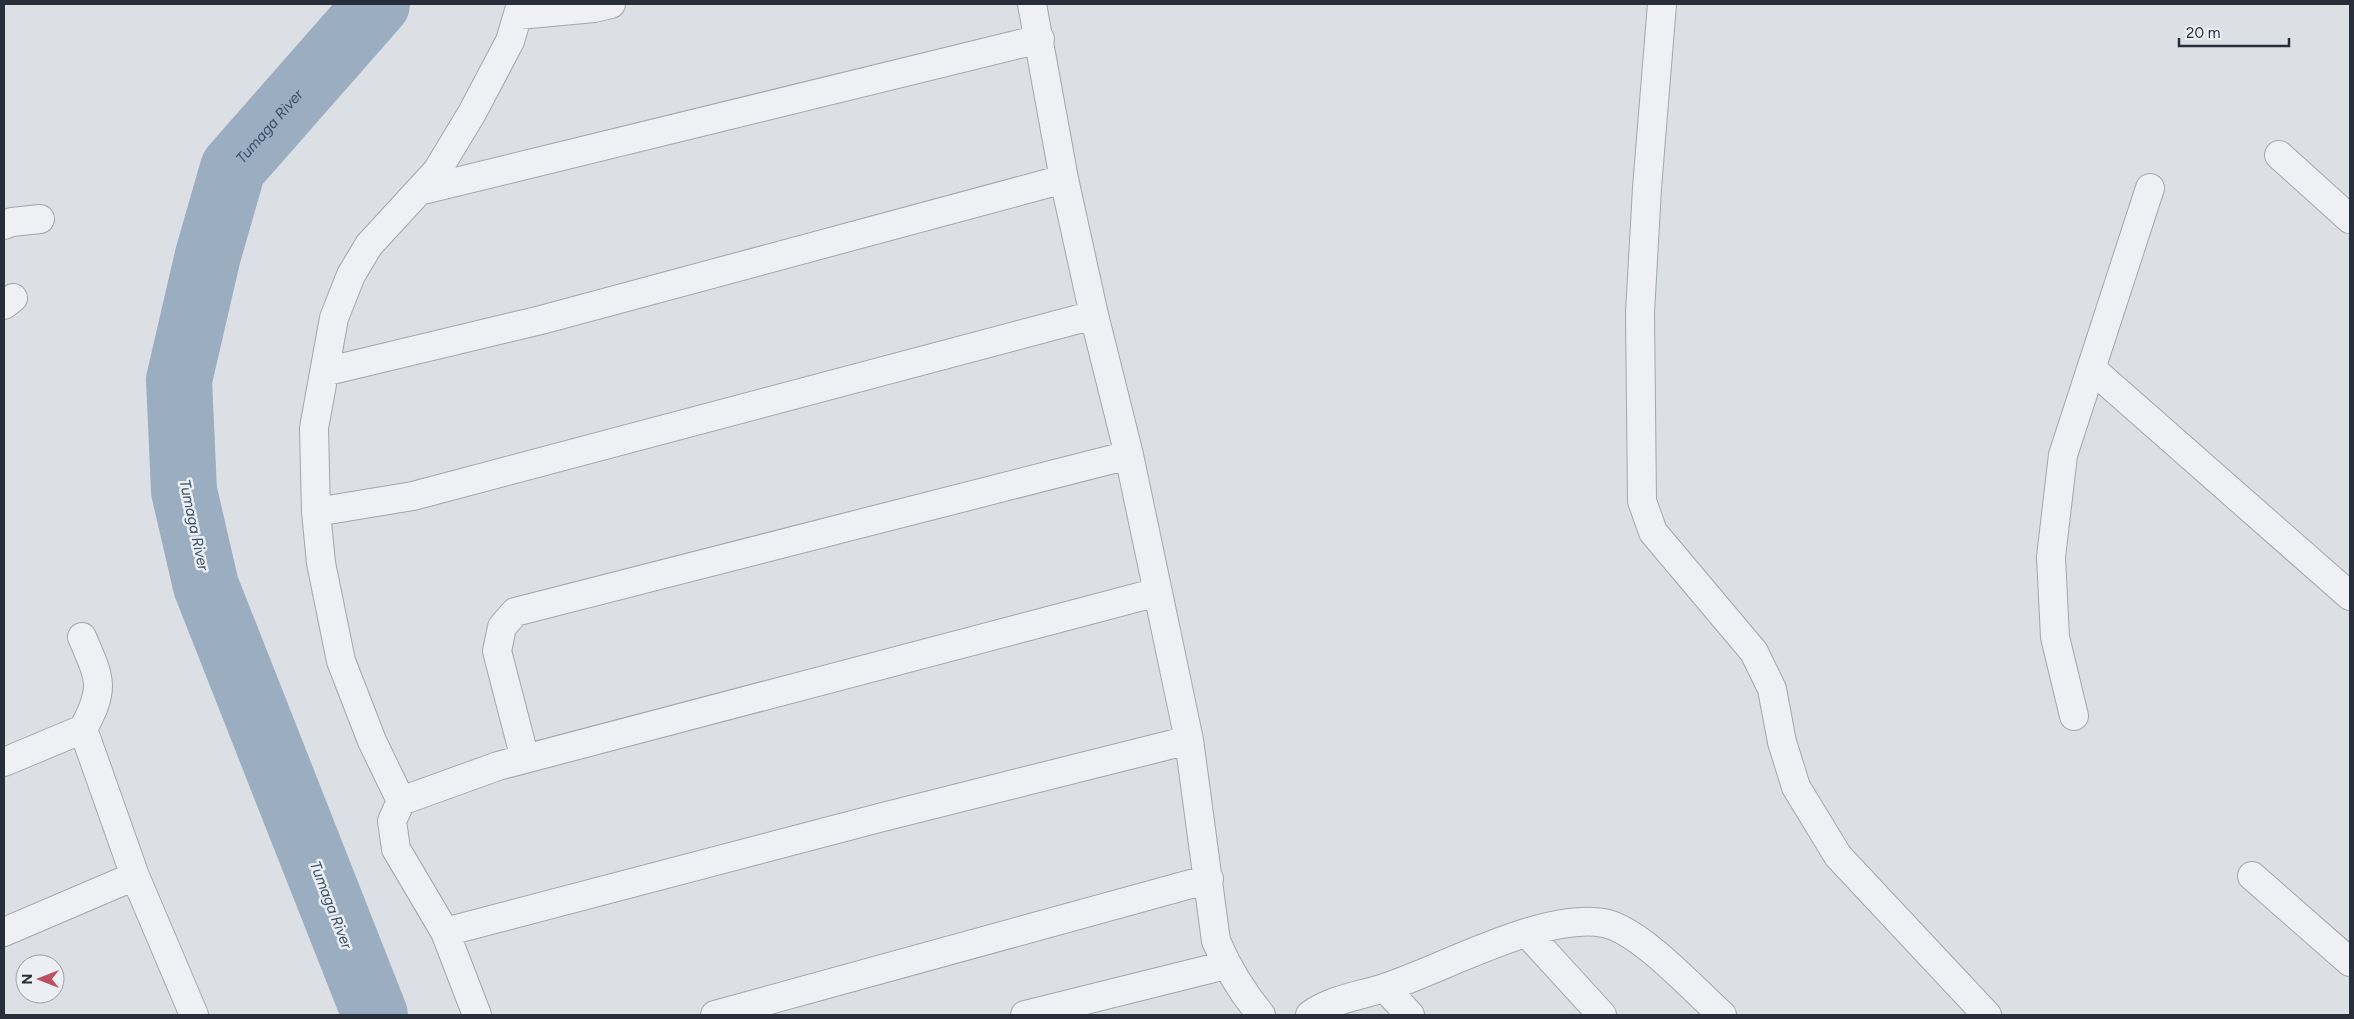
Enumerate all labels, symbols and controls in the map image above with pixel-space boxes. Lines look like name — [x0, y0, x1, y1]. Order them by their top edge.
scale bar — [2179, 15, 2289, 47]
text: 20 m — [2186, 24, 2220, 42]
water label: Tumaga River — [232, 85, 308, 167]
water label: Tumaga River — [176, 478, 213, 573]
water label: Tumaga River — [306, 859, 356, 952]
north arrow — [15, 954, 65, 1004]
text: N — [19, 974, 36, 984]

